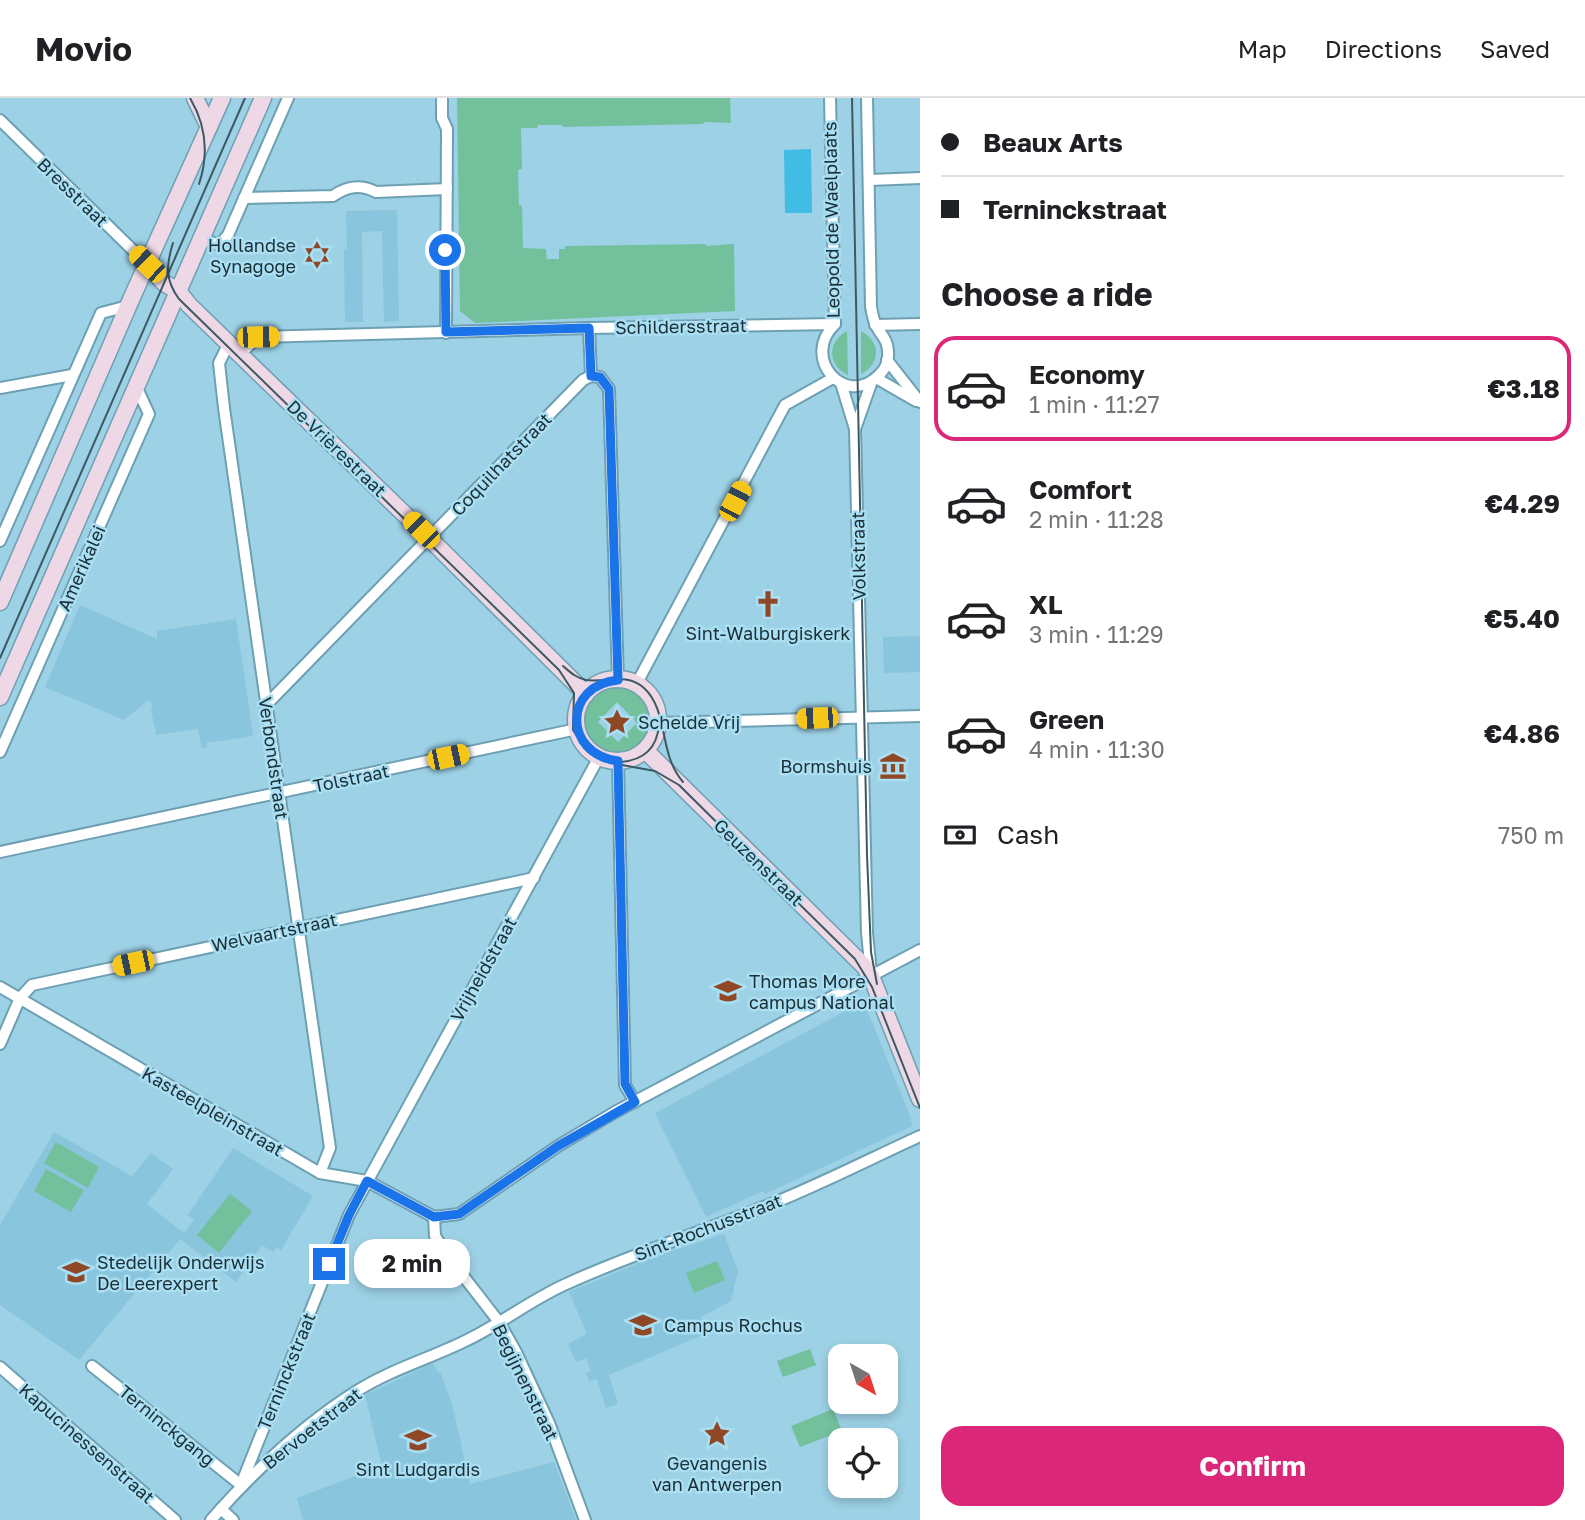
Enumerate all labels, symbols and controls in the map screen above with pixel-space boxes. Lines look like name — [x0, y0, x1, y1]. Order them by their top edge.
text: Movio — [35, 29, 132, 68]
text: Map — [1238, 34, 1287, 63]
text: Directions — [1325, 34, 1442, 63]
text: Saved — [1480, 34, 1550, 63]
street label: Leopold de Waelplaats — [818, 121, 844, 319]
text: Beaux Arts — [983, 127, 1123, 158]
street label: Bresstraat — [33, 153, 113, 231]
text: Terninckstraat — [983, 194, 1167, 225]
place label: Hollandse Synagoge — [208, 234, 296, 277]
route start — [429, 234, 461, 266]
synagogue icon: Hollandse Synagoge — [302, 240, 332, 270]
car — [125, 242, 170, 286]
text: Choose a ride — [941, 275, 1153, 313]
street label: Schildersstraat — [615, 314, 747, 338]
car — [237, 326, 280, 348]
icon: car — [945, 357, 1008, 420]
text: Economy — [1029, 359, 1145, 390]
text: €3.18 — [1487, 373, 1560, 404]
text: 1 min · 11:27 — [1029, 390, 1160, 418]
street label: De Vrièrestraat — [283, 395, 391, 501]
street label: Coquilhatstraat — [446, 408, 556, 520]
icon: car — [945, 472, 1008, 535]
text: Comfort — [1029, 474, 1132, 505]
car — [716, 478, 755, 524]
text: €4.29 — [1485, 488, 1560, 519]
text: 2 min · 11:28 — [1029, 505, 1164, 533]
car — [399, 508, 444, 552]
street label: Volkstraat — [846, 511, 870, 601]
street label: Amerikalei — [52, 522, 110, 614]
icon: car — [945, 587, 1008, 650]
church icon: Sint-Walburgiskerk — [753, 589, 783, 619]
text: XL — [1029, 589, 1063, 620]
text: €5.40 — [1484, 603, 1560, 634]
text: 3 min · 11:29 — [1029, 620, 1164, 648]
place label: Sint-Walburgiskerk — [685, 622, 851, 644]
street label: Verbondstraat — [255, 695, 293, 821]
icon: car — [945, 702, 1008, 765]
text: Green — [1029, 704, 1104, 735]
place icon: Schelde Vrij — [602, 707, 632, 737]
car — [796, 707, 839, 729]
place label: Schelde Vrij — [638, 711, 740, 733]
text: €4.86 — [1484, 718, 1560, 749]
text: 4 min · 11:30 — [1029, 735, 1165, 763]
car — [426, 742, 471, 772]
museum icon: Bormshuis — [878, 751, 908, 781]
place label: Bormshuis — [780, 755, 872, 777]
street label: Tolstraat — [311, 759, 391, 797]
street label: Geuzenstraat — [710, 814, 808, 910]
icon: cash — [941, 816, 979, 854]
text: Cash — [997, 819, 1059, 850]
text: 750 m — [1498, 821, 1564, 849]
street label: Welvaartstraat — [209, 908, 339, 956]
street label: Vrijheidstraat — [445, 913, 521, 1025]
car — [111, 948, 156, 978]
place label: Thomas More campus National — [749, 970, 895, 1013]
school or university icon: Thomas More campus National — [713, 976, 743, 1006]
street label: Kasteelpleinstraat — [138, 1062, 288, 1160]
street label: Sint-Rochusstraat — [631, 1189, 785, 1265]
callout: 2 min — [354, 1240, 469, 1288]
route end — [313, 1248, 345, 1280]
text: 2 min — [382, 1249, 442, 1277]
place label: Stedelijk Onderwijs De Leerexpert — [97, 1251, 264, 1294]
school or university icon: Stedelijk Onderwijs De Leerexpert — [61, 1257, 91, 1287]
street label: Terninckstraat — [252, 1309, 320, 1433]
school or university icon: Campus Rochus — [628, 1310, 658, 1340]
place label: Campus Rochus — [664, 1314, 803, 1336]
street label: Begijnenstraat — [488, 1320, 564, 1444]
north arrow — [828, 1344, 898, 1414]
map controls — [828, 1344, 898, 1498]
street label: Kapucinessenstraat — [15, 1378, 159, 1508]
street label: Terninckgang — [115, 1380, 219, 1470]
street label: Bervoetstraat — [258, 1383, 366, 1473]
place icon: Gevangenis van Antwerpen — [702, 1419, 732, 1449]
school or university icon: Sint Ludgardis — [403, 1425, 433, 1455]
button: Confirm — [941, 1426, 1564, 1506]
button: locate — [828, 1428, 898, 1498]
place label: Gevangenis van Antwerpen — [652, 1452, 782, 1495]
place label: Sint Ludgardis — [356, 1458, 480, 1480]

